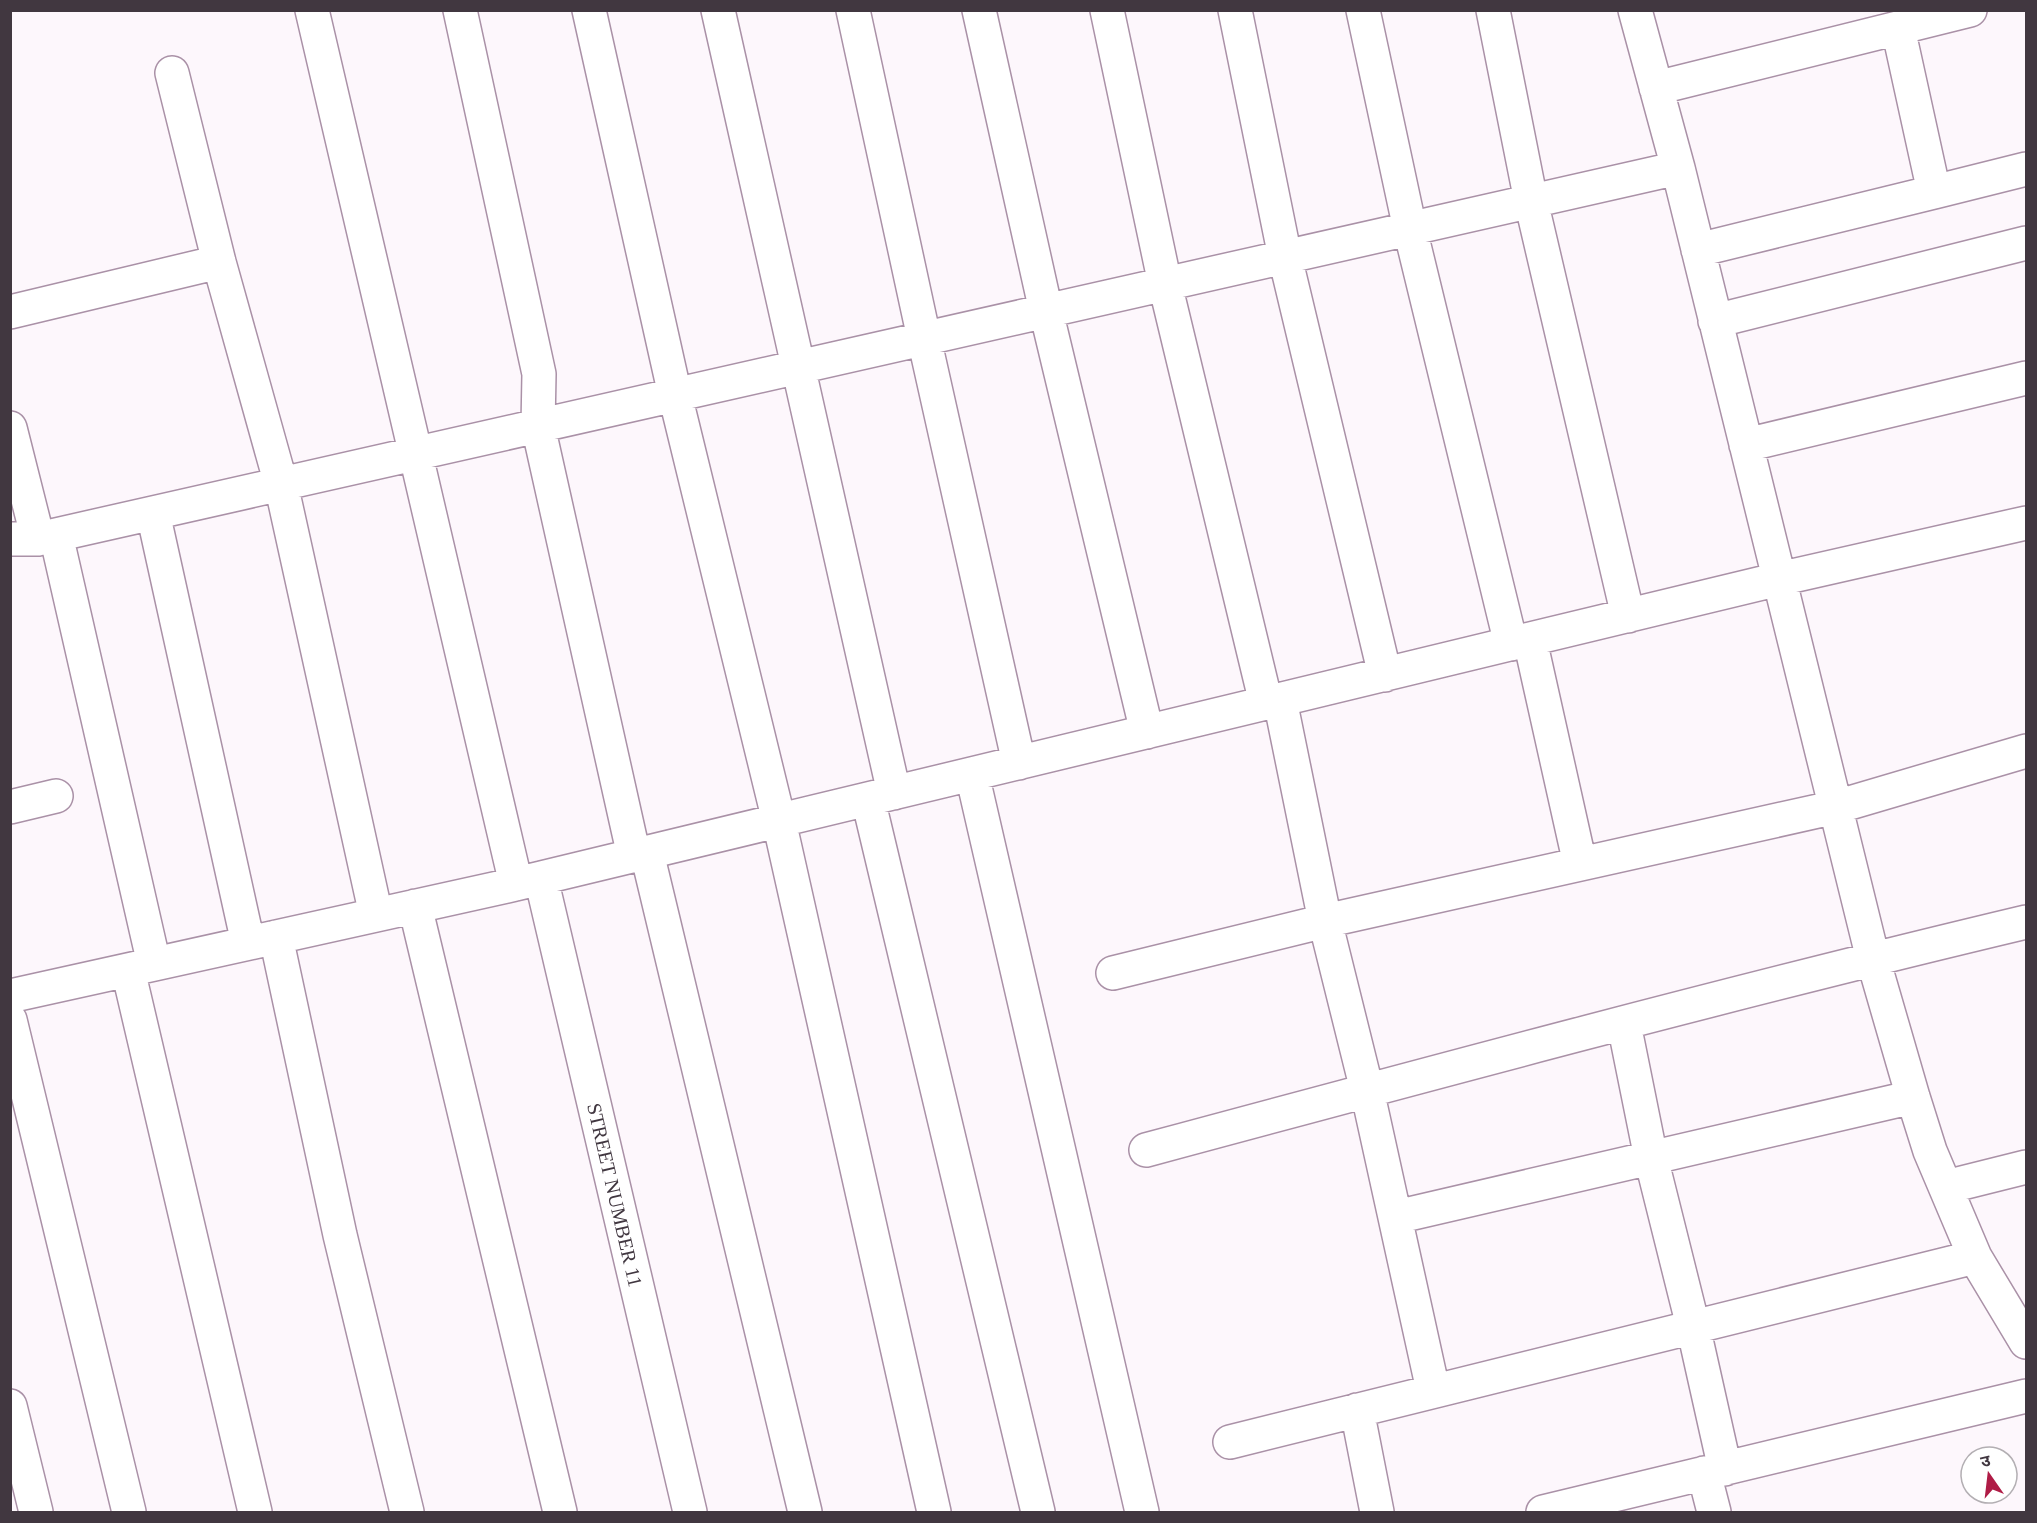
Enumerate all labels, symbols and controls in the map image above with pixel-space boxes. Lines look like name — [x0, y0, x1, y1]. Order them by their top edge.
street label: STREET NUMBER 11 — [583, 1101, 647, 1289]
north arrow — [1959, 1445, 2019, 1505]
text: उ — [1979, 1451, 1993, 1470]

